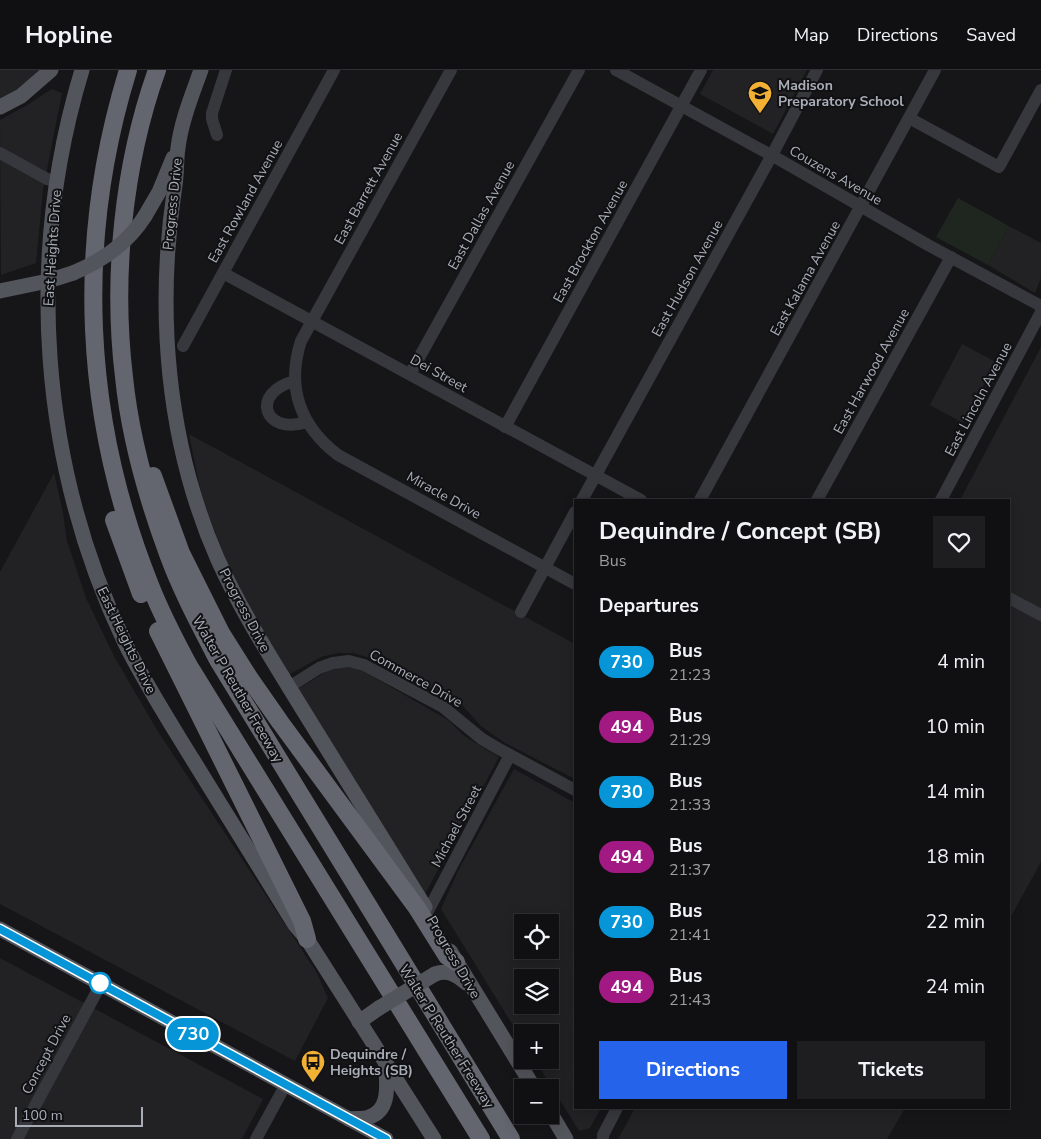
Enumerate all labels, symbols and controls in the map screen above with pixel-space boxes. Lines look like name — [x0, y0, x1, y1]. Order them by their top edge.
text: Hopline — [25, 19, 113, 51]
text: Map — [794, 23, 829, 47]
text: Directions — [857, 23, 938, 47]
text: Saved — [966, 23, 1016, 47]
place label: Madison Preparatory School — [778, 76, 904, 111]
school or university icon: Madison Preparatory School — [747, 80, 773, 114]
street label: East Barrett Avenue — [330, 129, 407, 248]
street label: East Rowland Avenue — [204, 136, 287, 266]
street label: Couzens Avenue — [786, 141, 886, 210]
street label: Progress Drive — [158, 157, 187, 251]
street label: East Dallas Avenue — [444, 157, 519, 273]
street label: East Brockton Avenue — [549, 176, 632, 306]
street label: East Heights Drive — [39, 189, 66, 307]
street label: East Hudson Avenue — [647, 216, 728, 340]
street label: East Kalama Avenue — [766, 217, 845, 339]
street label: East Harwood Avenue — [829, 305, 914, 437]
street label: East Lincoln Avenue — [940, 339, 1017, 460]
street label: Dei Street — [407, 350, 471, 397]
street label: Miracle Drive — [403, 467, 484, 524]
text: Dequindre / Concept (SB) — [599, 515, 882, 547]
button: heart — [933, 516, 985, 568]
text: Bus — [599, 550, 627, 572]
street label: Progress Drive — [215, 565, 275, 655]
street label: East Heights Drive — [92, 584, 161, 697]
text: Departures — [599, 593, 699, 619]
street label: Walter P Reuther Freeway — [188, 613, 288, 767]
text: Bus — [669, 638, 702, 664]
street label: Commerce Drive — [366, 645, 466, 712]
text: 4 min — [937, 649, 985, 675]
text: 730 — [610, 650, 643, 674]
text: 21:23 — [669, 664, 711, 686]
text: Bus — [669, 703, 702, 729]
text: 10 min — [926, 714, 985, 740]
text: 494 — [610, 715, 643, 739]
text: 21:29 — [669, 729, 711, 751]
text: Bus — [669, 768, 702, 794]
text: 14 min — [926, 779, 985, 805]
text: 730 — [610, 780, 643, 804]
street label: Michael Street — [427, 782, 486, 871]
text: 21:33 — [669, 794, 711, 816]
text: Bus — [669, 833, 702, 859]
text: 18 min — [926, 844, 985, 870]
text: 494 — [610, 845, 643, 869]
text: 21:37 — [669, 859, 711, 881]
text: Bus — [669, 898, 702, 924]
text: 22 min — [926, 909, 985, 935]
text: 730 — [610, 910, 643, 934]
street label: Progress Drive — [422, 913, 485, 1002]
map controls — [514, 914, 559, 1124]
button: locate — [514, 914, 559, 959]
text: 21:41 — [669, 924, 711, 946]
street label: Walter P Reuther Freeway — [394, 961, 499, 1112]
text: Bus — [669, 963, 702, 989]
button: layers — [514, 969, 559, 1014]
unlabelled marker — [89, 972, 111, 994]
text: 24 min — [926, 974, 985, 1000]
text: 494 — [610, 975, 643, 999]
text: 21:43 — [669, 989, 711, 1011]
street label: Concept Drive — [17, 1011, 76, 1098]
line badge: 730 — [164, 1018, 222, 1050]
text: 730 — [177, 1022, 209, 1046]
button: + — [514, 1024, 559, 1069]
button: Directions — [599, 1041, 787, 1099]
button: Tickets — [797, 1041, 985, 1099]
place label: Dequindre / Heights (SB) — [330, 1045, 413, 1080]
bus stop icon: Dequindre / Heights (SB) — [300, 1049, 326, 1083]
button: − — [514, 1079, 559, 1124]
scale bar — [15, 1104, 142, 1127]
text: 100 m — [22, 1106, 63, 1125]

